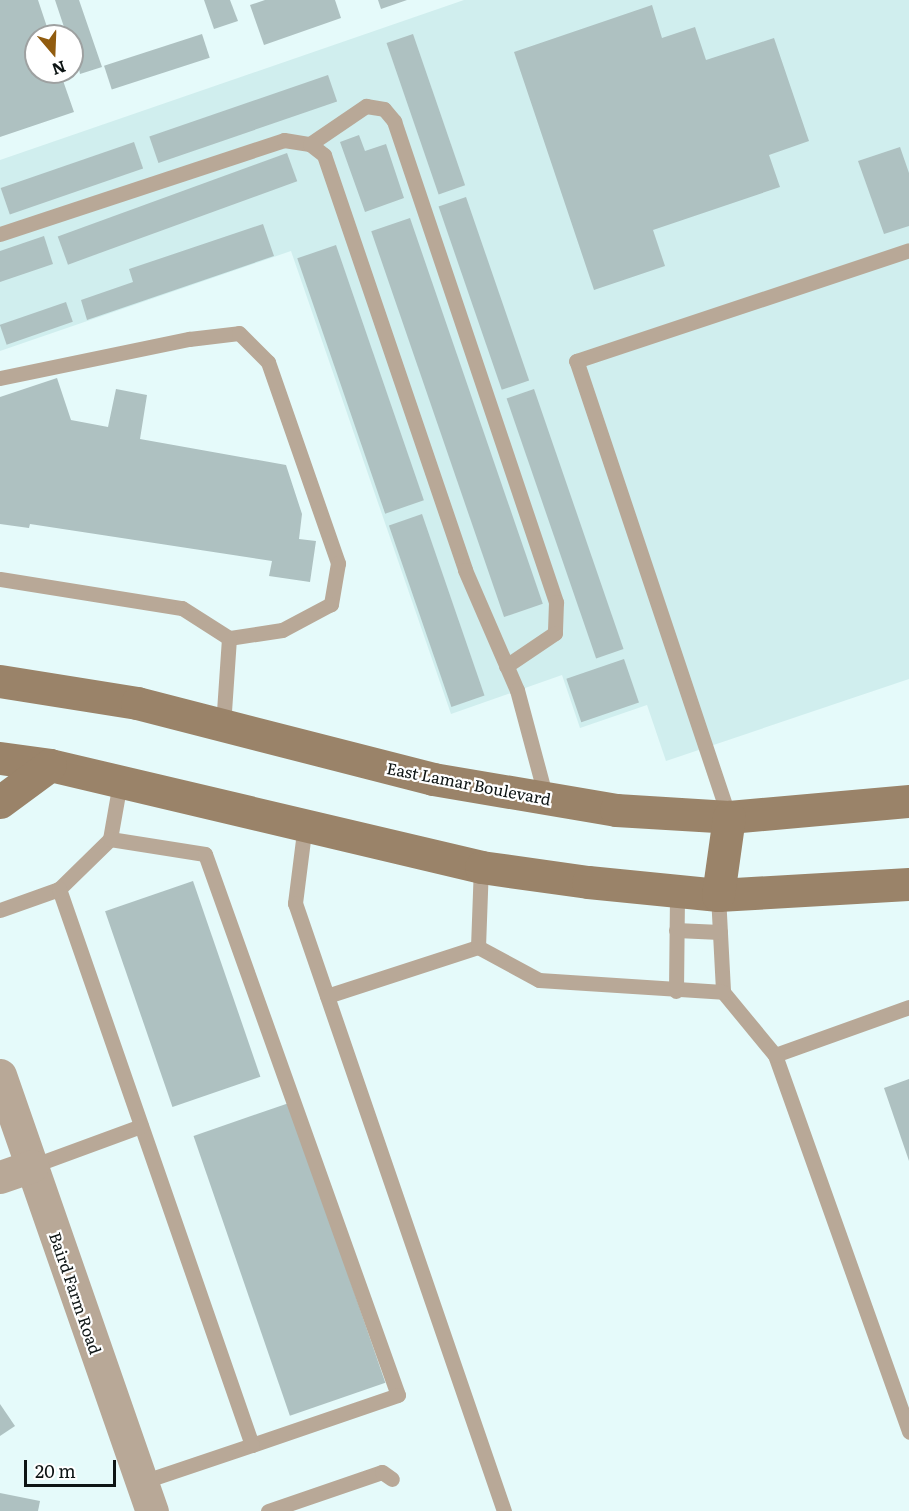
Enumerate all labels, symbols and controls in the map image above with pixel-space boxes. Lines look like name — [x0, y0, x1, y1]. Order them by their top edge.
north arrow — [24, 24, 84, 84]
text: N — [49, 56, 69, 83]
street label: East Lamar Boulevard — [385, 758, 553, 808]
street label: Baird Farm Road — [46, 1230, 106, 1356]
scale bar — [27, 1448, 118, 1486]
text: 20 m — [35, 1457, 76, 1484]

